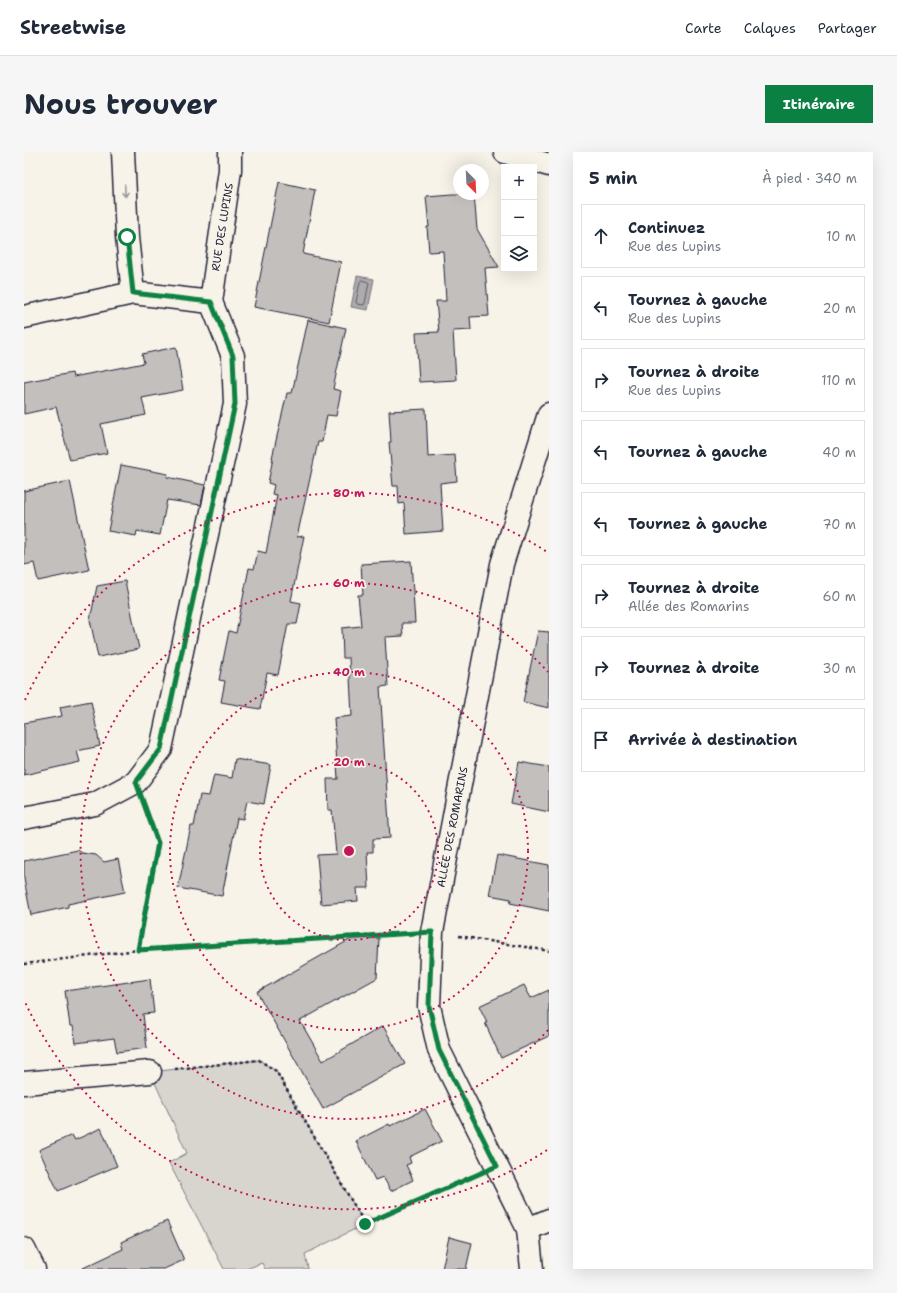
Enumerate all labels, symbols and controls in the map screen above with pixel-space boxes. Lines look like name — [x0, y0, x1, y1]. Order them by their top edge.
text: Streetwise — [20, 15, 126, 40]
text: Carte — [685, 19, 722, 37]
text: Calques — [744, 19, 796, 37]
text: Partager — [818, 19, 877, 37]
text: Nous trouver — [24, 85, 218, 123]
button: Itinéraire — [765, 85, 873, 123]
north arrow — [453, 164, 489, 200]
map controls — [501, 164, 537, 272]
button: + — [501, 164, 537, 200]
text: 5 min — [589, 167, 637, 189]
text: À pied · 340 m — [762, 170, 857, 187]
street label: RUE DES LUPINS — [208, 182, 237, 272]
one-way arrow — [122, 184, 129, 197]
button: − — [501, 200, 537, 236]
text: Continuez — [628, 218, 705, 238]
icon: ahead — [590, 225, 612, 247]
route start — [118, 228, 136, 246]
text: 10 m — [826, 228, 856, 245]
button: layers — [501, 236, 537, 272]
text: Rue des Lupins — [628, 238, 721, 255]
text: Tournez à gauche — [628, 290, 768, 310]
icon: left — [590, 297, 612, 319]
text: 20 m — [823, 300, 856, 317]
text: Rue des Lupins — [628, 310, 721, 327]
text: Tournez à droite — [628, 362, 760, 382]
icon: right — [590, 369, 612, 391]
text: 110 m — [821, 372, 856, 389]
text: Rue des Lupins — [628, 382, 721, 399]
icon: left — [590, 441, 612, 463]
text: Tournez à gauche — [628, 442, 768, 462]
text: 40 m — [822, 444, 856, 461]
text: 80 m — [333, 485, 365, 501]
icon: left — [590, 513, 612, 535]
text: Tournez à gauche — [628, 514, 768, 534]
text: 70 m — [822, 516, 856, 533]
text: 60 m — [333, 575, 365, 591]
text: Tournez à droite — [628, 578, 760, 598]
icon: right — [590, 585, 612, 607]
text: 60 m — [823, 588, 856, 605]
text: Allée des Romarins — [628, 598, 749, 615]
icon: right — [590, 657, 612, 679]
text: Tournez à droite — [628, 658, 760, 678]
text: 30 m — [822, 660, 856, 677]
text: 40 m — [333, 664, 365, 680]
icon: arrive — [590, 729, 612, 751]
text: Arrivée à destination — [628, 730, 797, 750]
text: 20 m — [333, 754, 365, 770]
street label: ALLÉE DES ROMARINS — [432, 765, 472, 889]
centre of rings — [342, 844, 356, 858]
route end — [356, 1215, 374, 1233]

